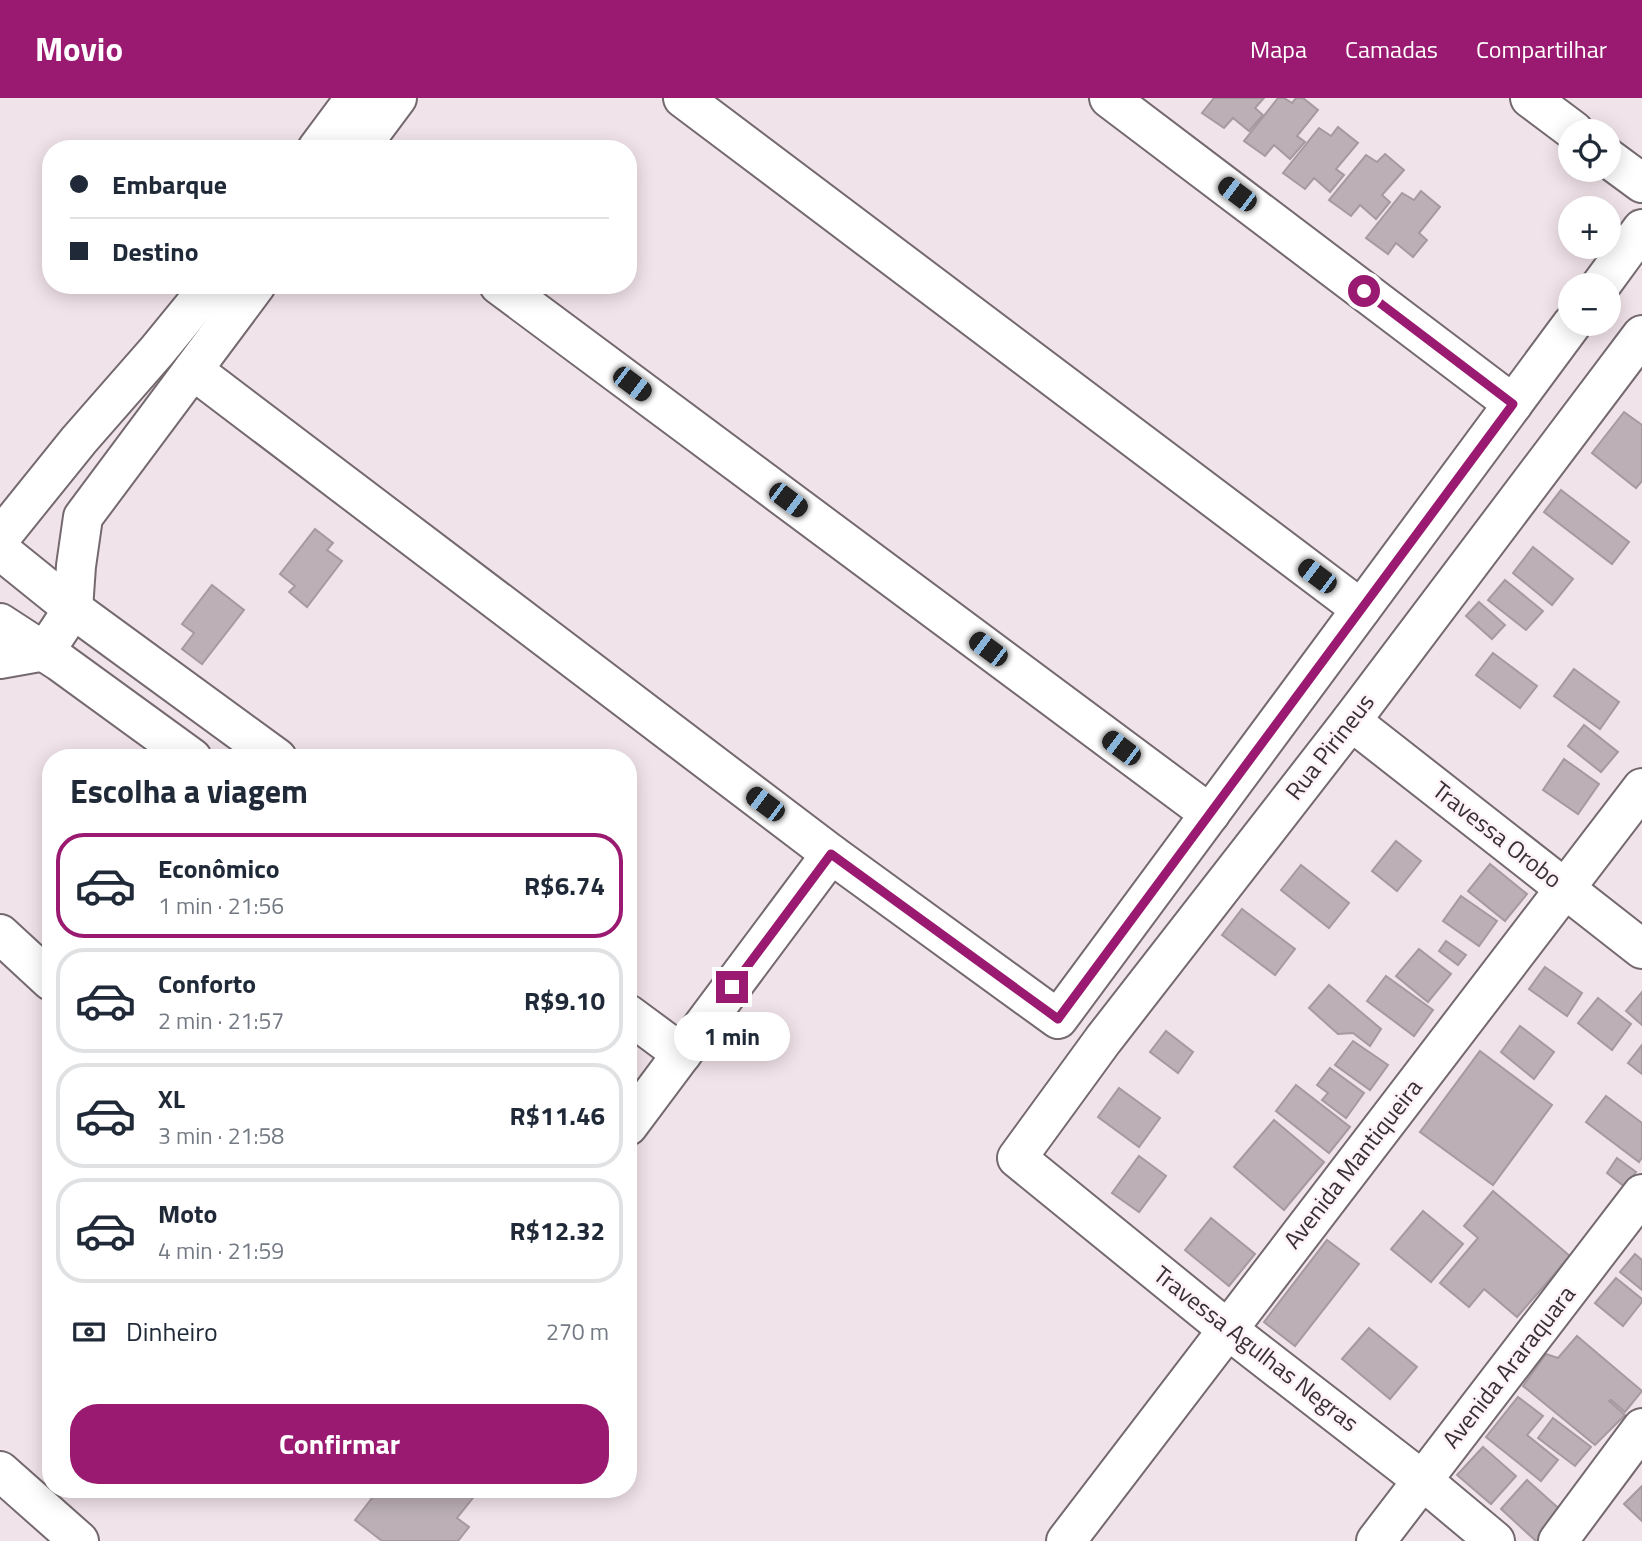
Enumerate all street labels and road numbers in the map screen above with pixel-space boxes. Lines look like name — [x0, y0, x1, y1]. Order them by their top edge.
street label: Rua Pirineus — [1276, 685, 1382, 807]
street label: Travessa Orobo — [1425, 772, 1570, 896]
street label: Avenida Mantiqueira — [1274, 1071, 1430, 1256]
street label: Travessa Agulhas Negras — [1146, 1256, 1367, 1440]
street label: Avenida Araraquara — [1433, 1277, 1583, 1456]

